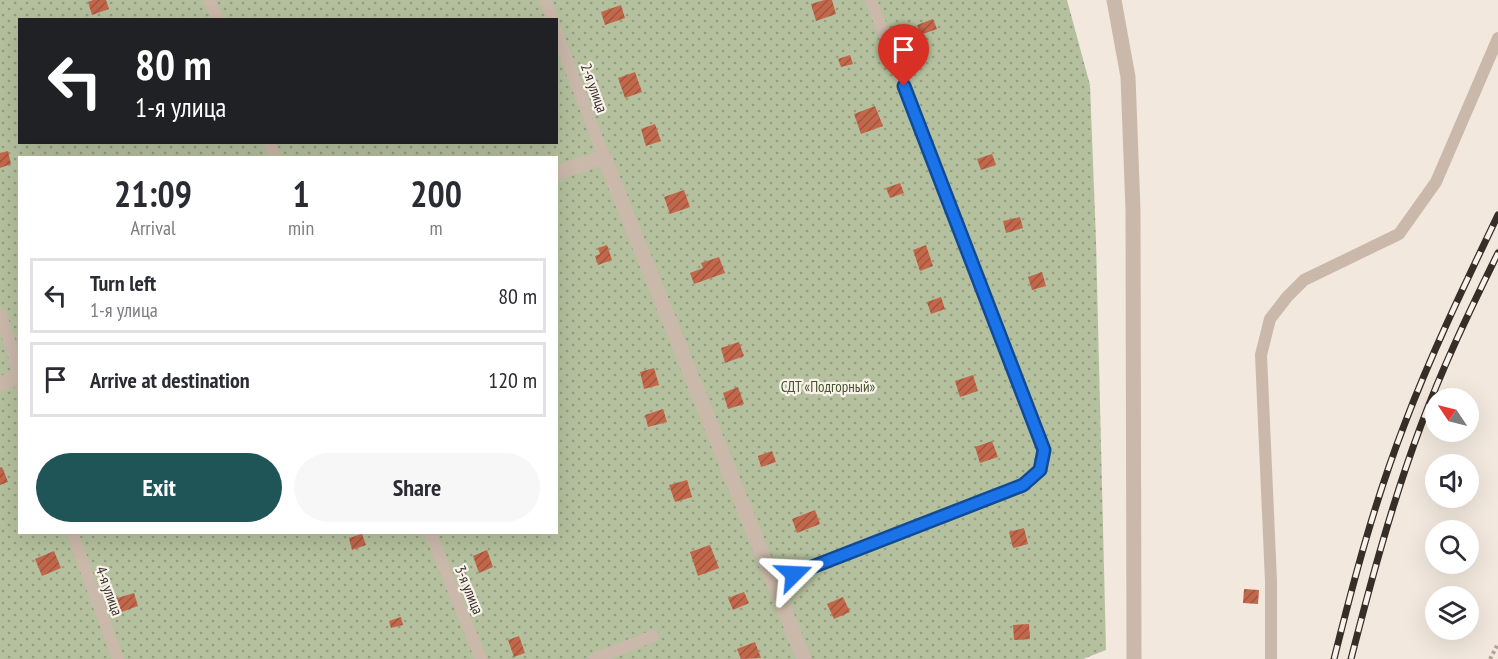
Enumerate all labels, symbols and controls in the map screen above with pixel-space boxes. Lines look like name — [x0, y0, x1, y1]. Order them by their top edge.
pin — [878, 24, 929, 86]
icon: arrive — [887, 33, 920, 66]
text: 80 m — [135, 37, 212, 92]
icon: left — [36, 42, 114, 120]
street label: 2-я улица — [577, 61, 612, 115]
text: 1-я улица — [135, 90, 226, 124]
text: 21:09 — [114, 170, 192, 217]
text: 1 — [292, 170, 310, 217]
text: 200 — [410, 170, 462, 217]
text: Arrival — [130, 215, 176, 241]
text: min — [288, 215, 314, 241]
text: m — [430, 215, 443, 241]
text: Turn left — [90, 269, 156, 297]
icon: left — [39, 279, 72, 312]
text: 80 m — [498, 282, 537, 310]
text: 1-я улица — [90, 297, 158, 323]
icon: arrive — [39, 363, 72, 396]
text: Arrive at destination — [90, 366, 250, 394]
text: 120 m — [488, 366, 537, 394]
park label: СДТ «Подгорный» — [781, 377, 876, 396]
north arrow — [1425, 388, 1479, 442]
map controls — [1425, 388, 1479, 640]
button: Exit — [36, 453, 282, 522]
button: Share — [294, 453, 540, 522]
button: sound — [1425, 454, 1479, 508]
button: search — [1425, 520, 1479, 574]
position arrow — [762, 542, 826, 606]
street label: 3-я улица — [451, 563, 488, 617]
street label: 4-я улица — [92, 564, 127, 618]
button: layers — [1425, 586, 1479, 640]

